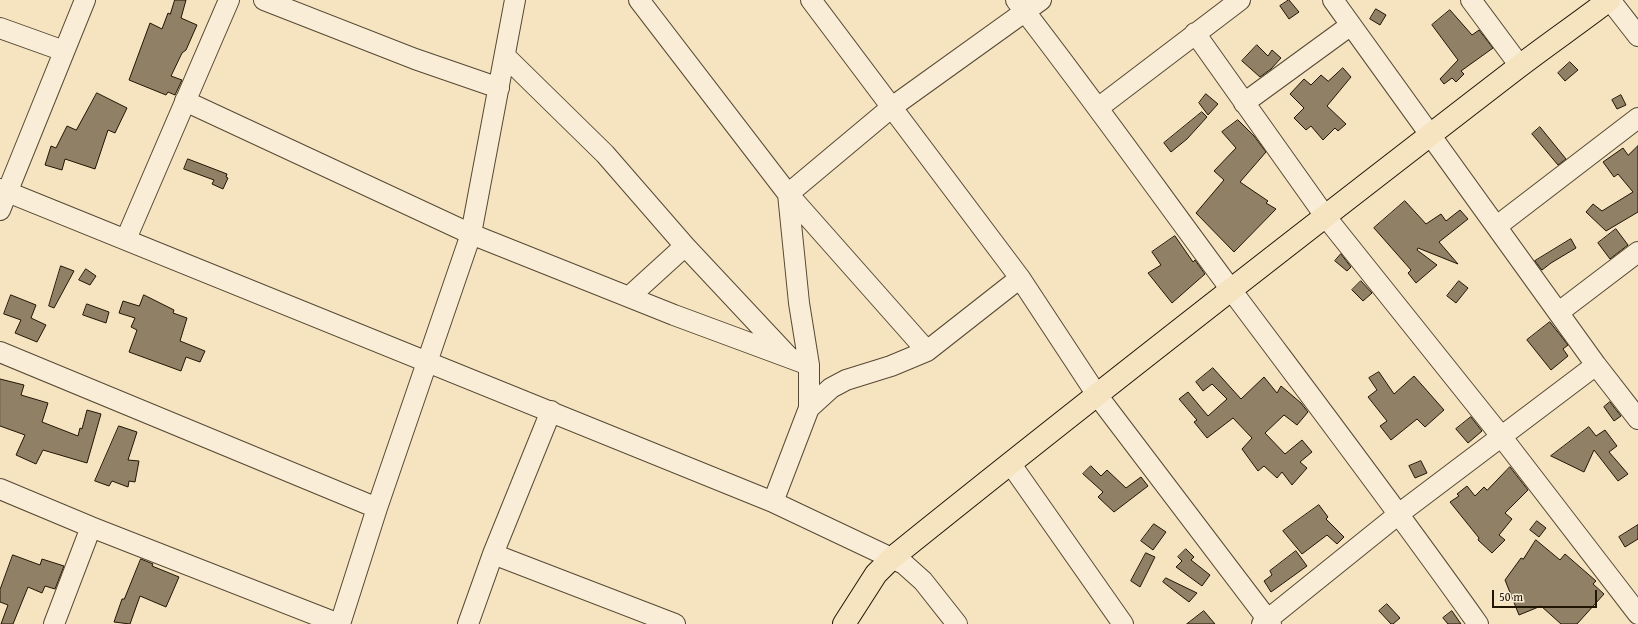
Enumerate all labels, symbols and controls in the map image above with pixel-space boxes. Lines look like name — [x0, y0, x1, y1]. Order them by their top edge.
scale bar — [1494, 582, 1599, 608]
text: 50 m — [1499, 588, 1523, 605]

